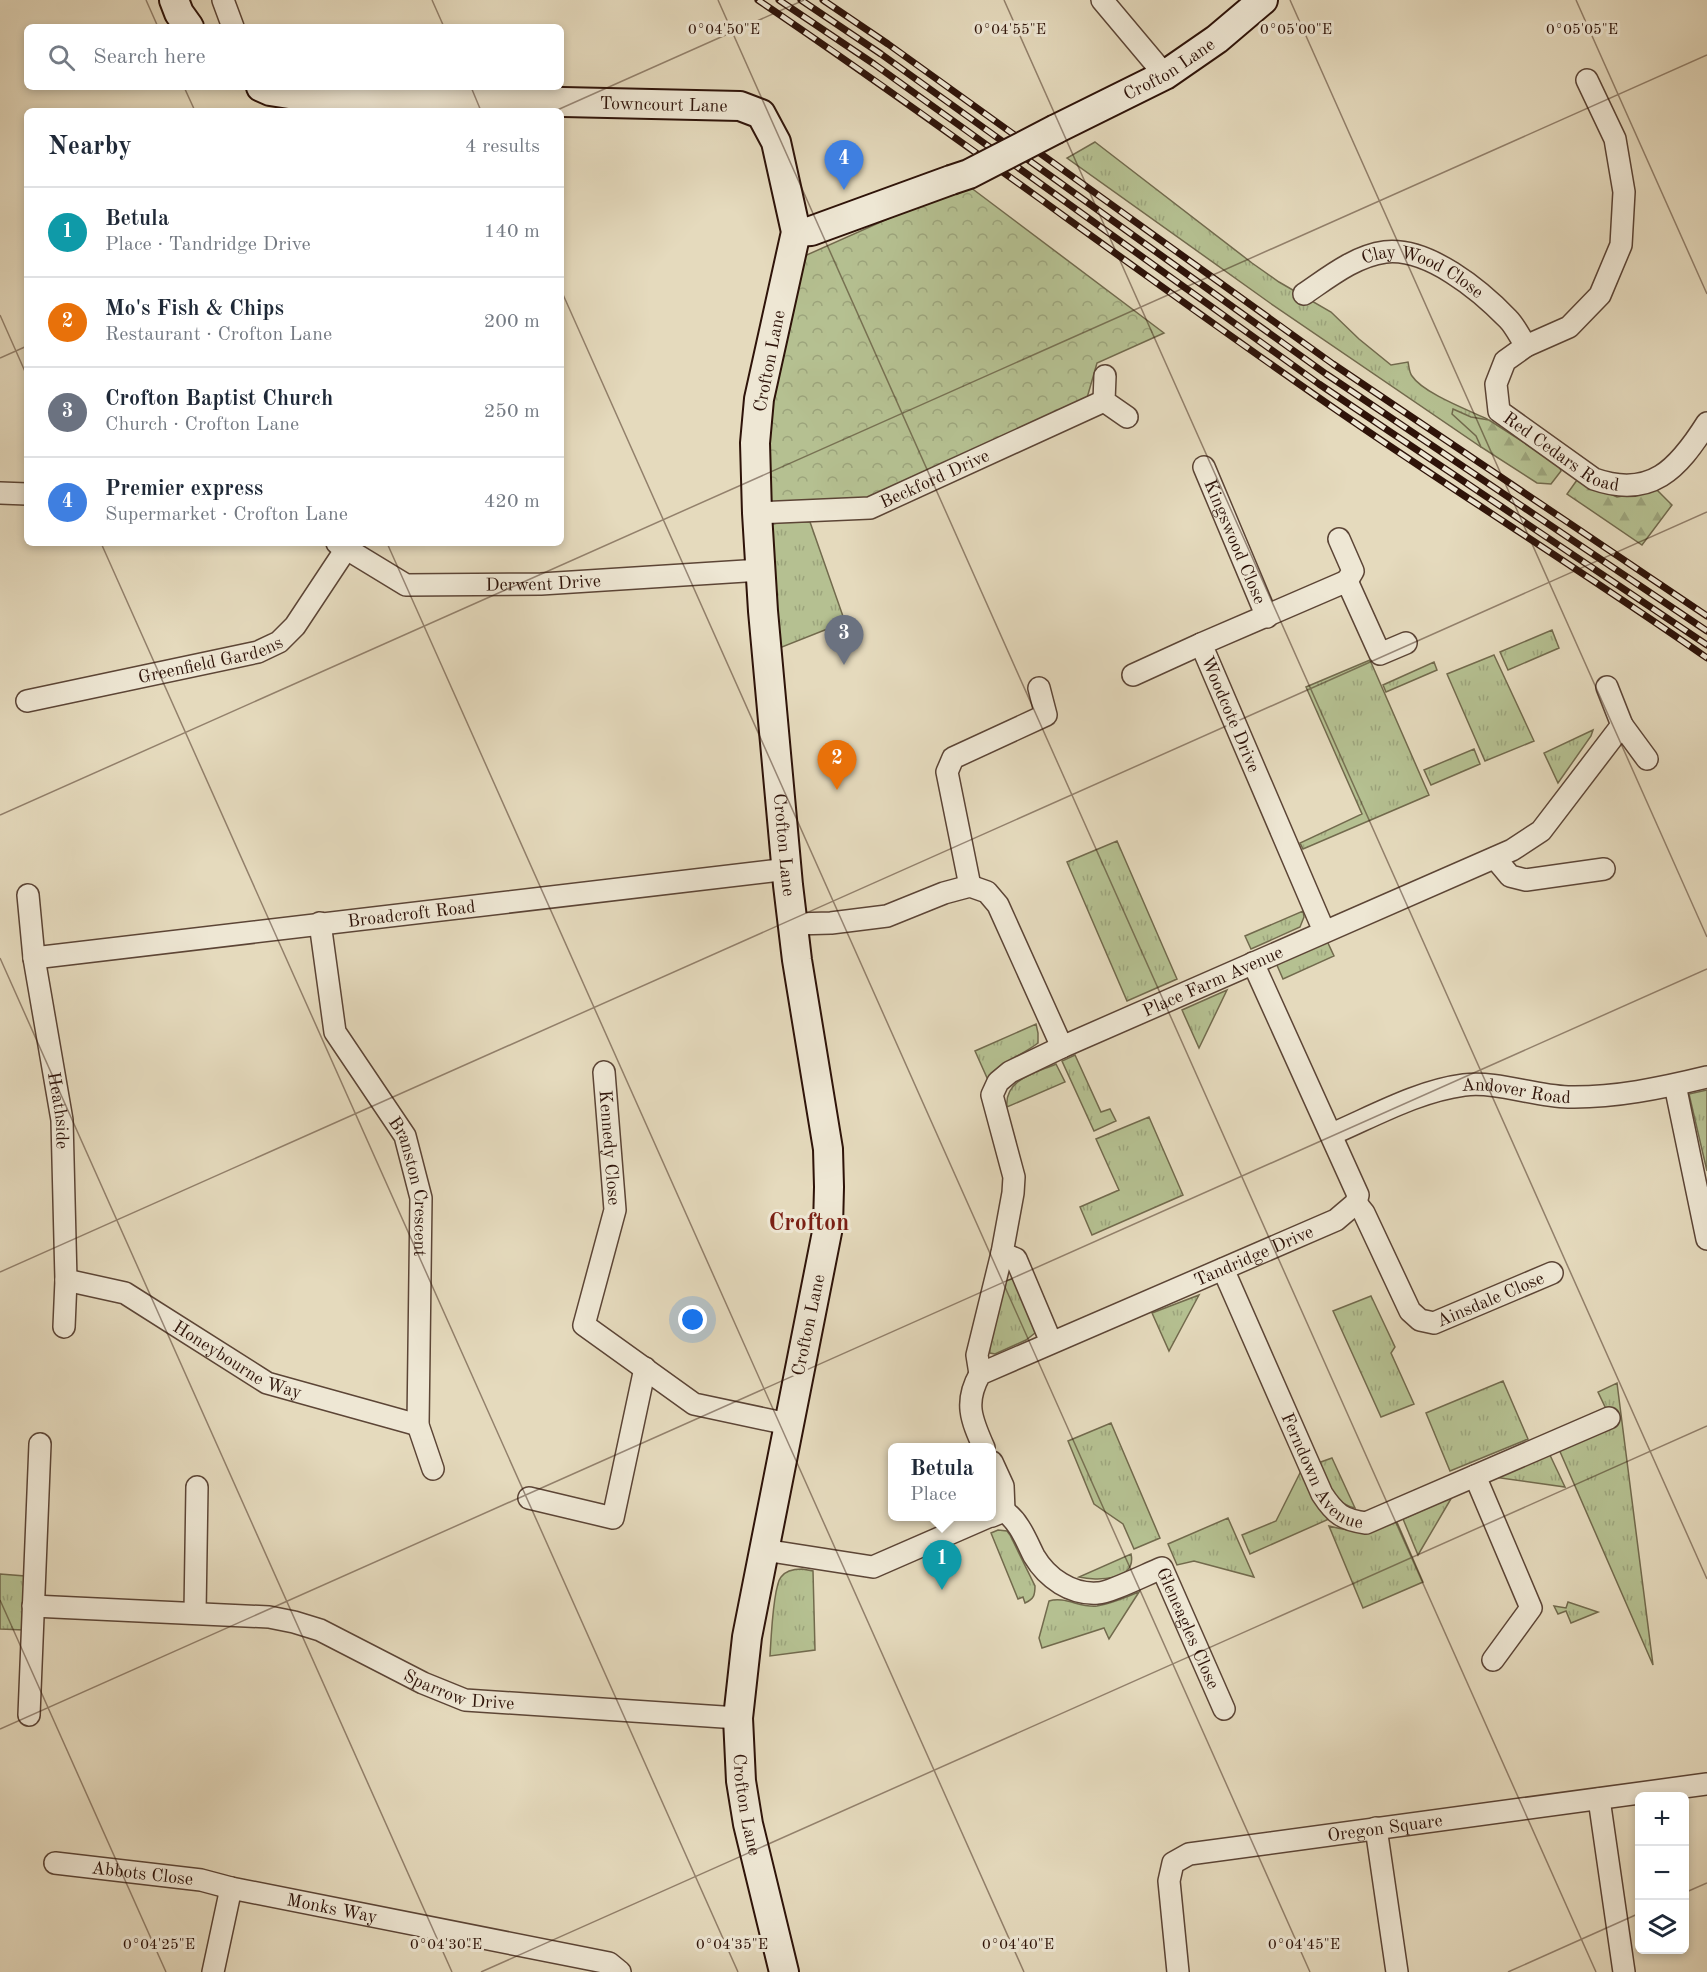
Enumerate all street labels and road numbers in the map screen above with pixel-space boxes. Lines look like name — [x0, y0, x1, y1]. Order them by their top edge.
street label: Crofton Lane — [1121, 35, 1218, 104]
street label: Towncourt Lane — [599, 95, 728, 116]
street label: Clay Wood Close — [1359, 244, 1487, 302]
street label: Crofton Lane — [751, 309, 789, 414]
street label: Red Cedars Road — [1500, 409, 1620, 495]
street label: Beckford Drive — [878, 447, 992, 512]
street label: Kingswood Close — [1200, 477, 1269, 607]
street label: Derwent Drive — [485, 572, 601, 594]
street label: Greenfield Gardens — [137, 634, 286, 687]
street label: Woodcote Drive — [1197, 654, 1263, 775]
street label: Crofton Lane — [770, 793, 797, 897]
street label: Broadcroft Road — [347, 898, 476, 931]
street label: Place Farm Avenue — [1140, 943, 1286, 1021]
street label: Heathside — [44, 1071, 71, 1149]
street label: Andover Road — [1461, 1076, 1571, 1107]
street label: Kennedy Close — [595, 1090, 623, 1206]
street label: Branston Crescent — [385, 1114, 429, 1257]
street label: Tandridge Drive — [1192, 1223, 1316, 1290]
street label: Ainsdale Close — [1434, 1269, 1547, 1331]
street label: Crofton Lane — [789, 1273, 829, 1378]
street label: Honeybourne Way — [170, 1318, 304, 1402]
street label: Ferndown Avenue — [1277, 1410, 1365, 1533]
street label: Gleneagles Close — [1153, 1565, 1222, 1692]
street label: Sparrow Drive — [400, 1667, 515, 1713]
street label: Crofton Lane — [730, 1753, 763, 1858]
street label: Oregon Square — [1326, 1812, 1444, 1845]
street label: Abbots Close — [90, 1859, 194, 1889]
street label: Monks Way — [285, 1891, 379, 1927]

